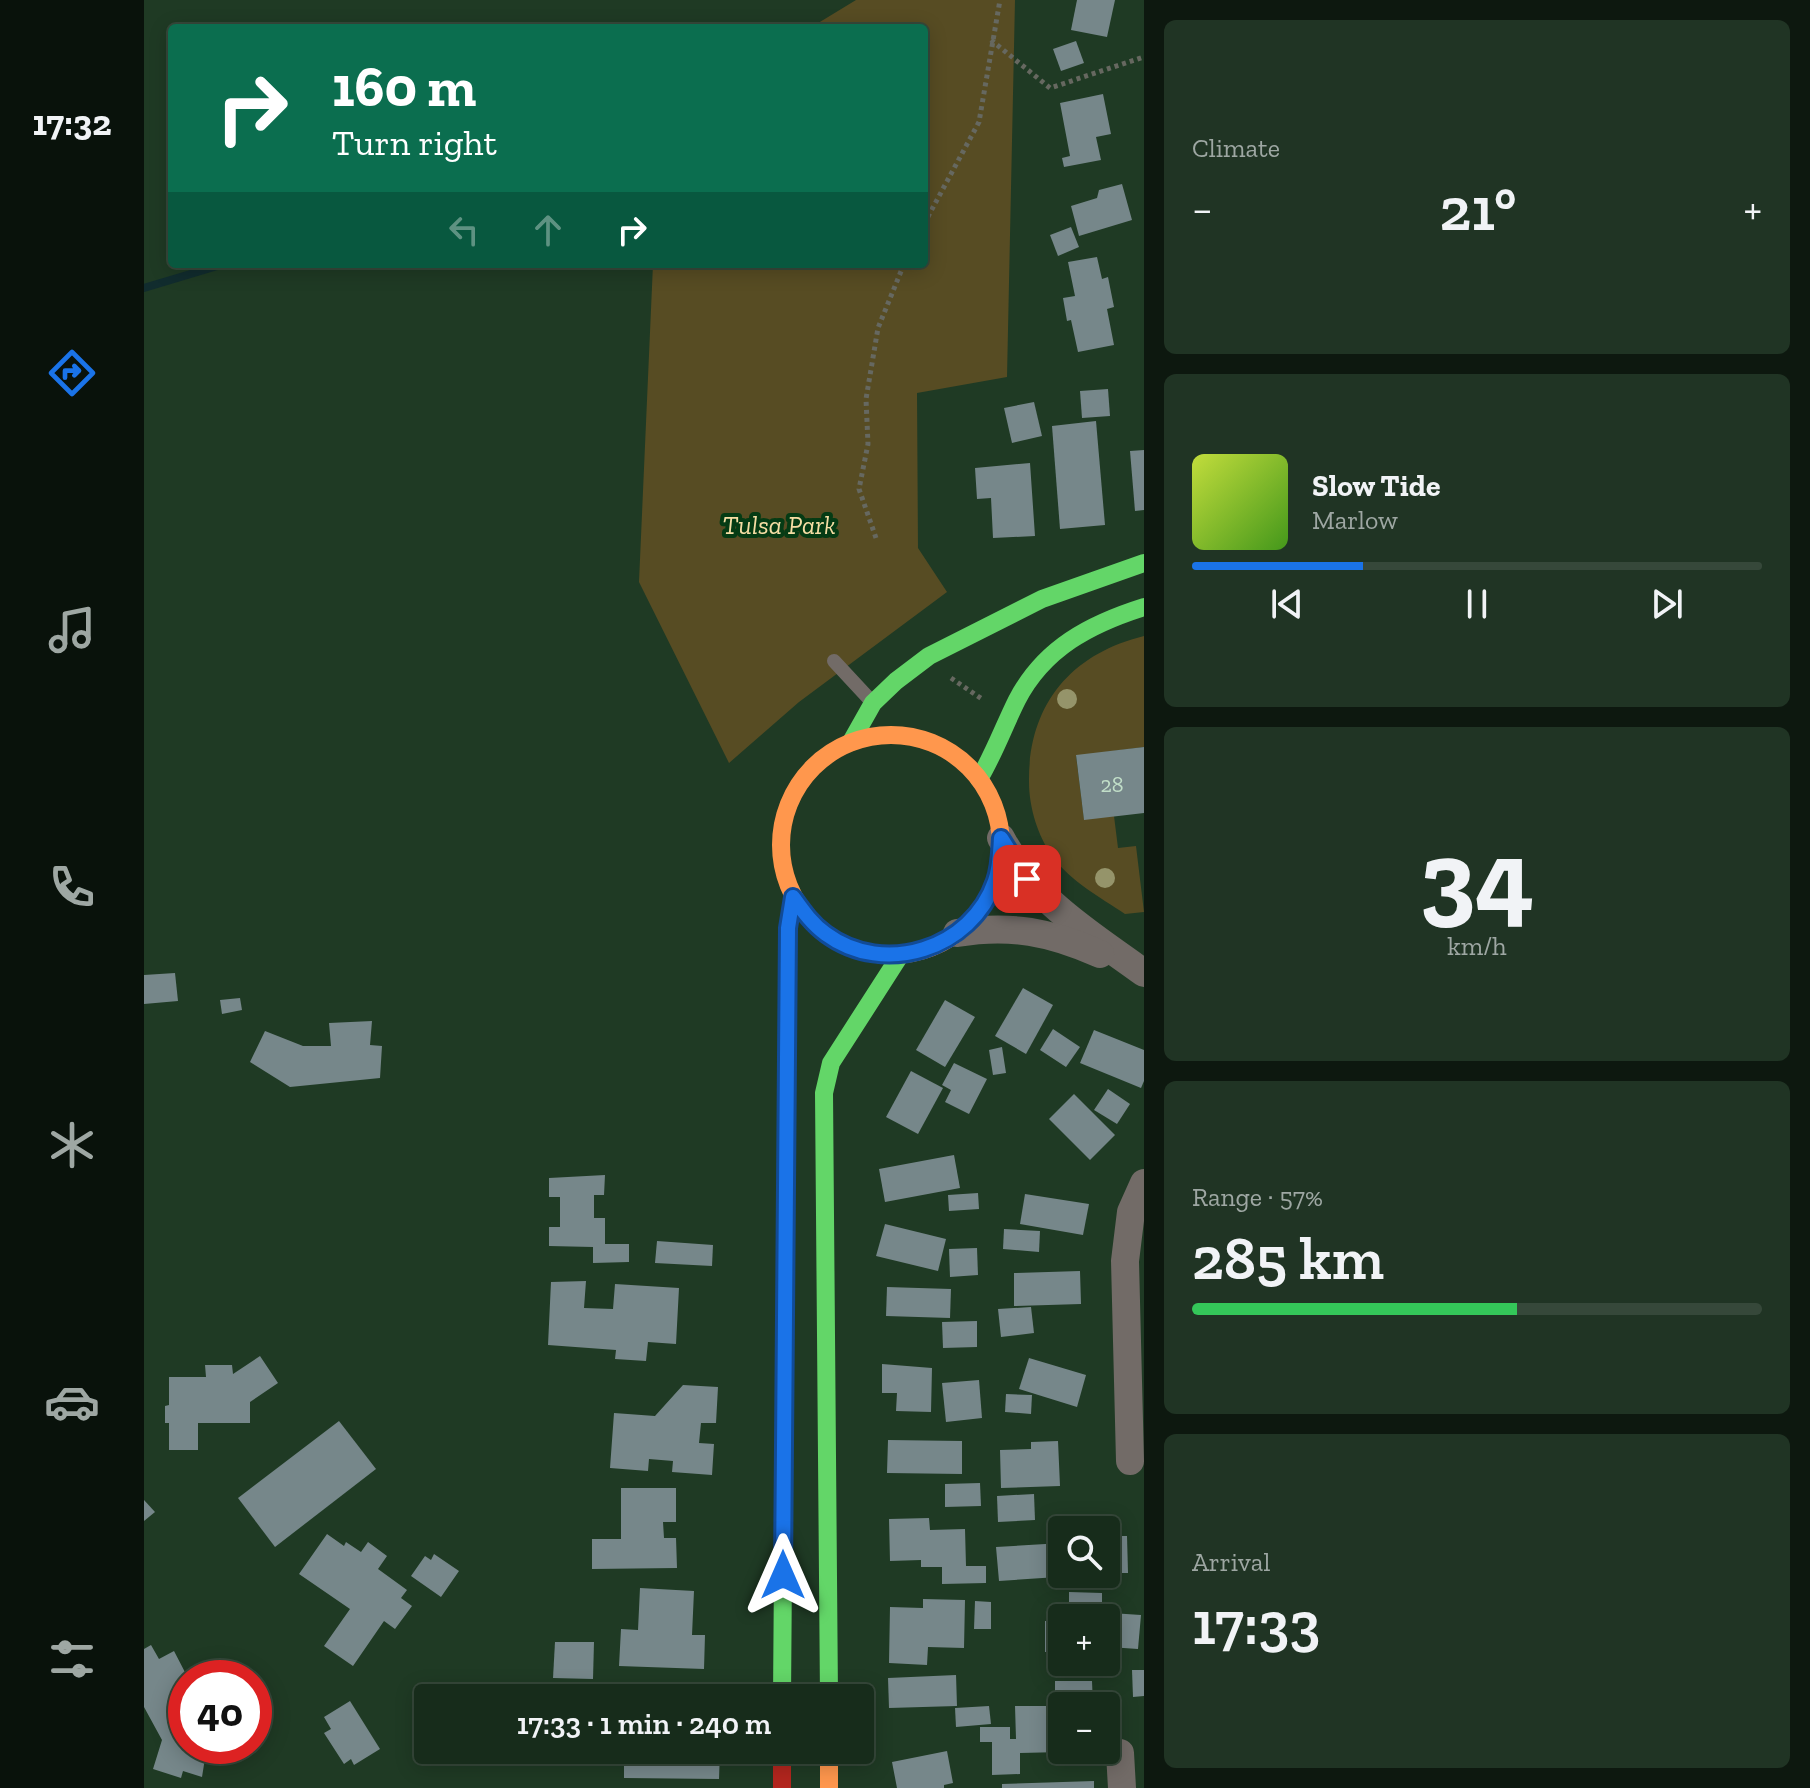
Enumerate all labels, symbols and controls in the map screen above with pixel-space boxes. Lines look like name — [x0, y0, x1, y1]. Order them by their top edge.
text: 160 m — [332, 53, 476, 120]
icon: right — [200, 56, 304, 160]
text: 17:32 — [32, 101, 112, 144]
text: Turn right — [332, 121, 497, 164]
text: Climate — [1192, 132, 1280, 164]
text: 21° — [1440, 173, 1516, 245]
text: − — [1192, 182, 1213, 235]
text: + — [1743, 182, 1762, 235]
icon: left — [442, 208, 486, 252]
icon: ahead — [526, 208, 570, 252]
icon: right — [610, 208, 654, 252]
icon: directions — [44, 345, 100, 401]
text: Slow Tide — [1312, 468, 1440, 504]
text: Marlow — [1312, 504, 1398, 536]
park label: Tulsa Park — [722, 509, 836, 541]
icon: previous — [1265, 582, 1309, 626]
icon: pause — [1455, 582, 1499, 626]
icon: next — [1645, 582, 1689, 626]
icon: music — [44, 602, 100, 658]
house number: 28 — [1100, 771, 1124, 798]
text: 34 — [1420, 815, 1534, 940]
pin — [993, 845, 1061, 913]
icon: arrive — [1005, 857, 1049, 901]
icon: phone — [44, 859, 100, 915]
text: km/h — [1447, 930, 1507, 962]
icon: climate — [44, 1117, 100, 1173]
text: Range · 57% — [1192, 1181, 1323, 1213]
text: 285 km — [1192, 1222, 1384, 1294]
icon: car — [44, 1374, 100, 1430]
map controls — [1048, 1516, 1120, 1764]
button: search — [1048, 1516, 1120, 1588]
position arrow — [741, 1533, 825, 1617]
text: Arrival — [1192, 1546, 1270, 1578]
text: 17:33 — [1192, 1587, 1320, 1659]
button: + — [1048, 1604, 1120, 1676]
icon: filters — [44, 1631, 100, 1687]
speed limit sign: 40 — [168, 1660, 272, 1764]
button: − — [1048, 1692, 1120, 1764]
text: 17:33 · 1 min · 240 m — [517, 1706, 771, 1742]

